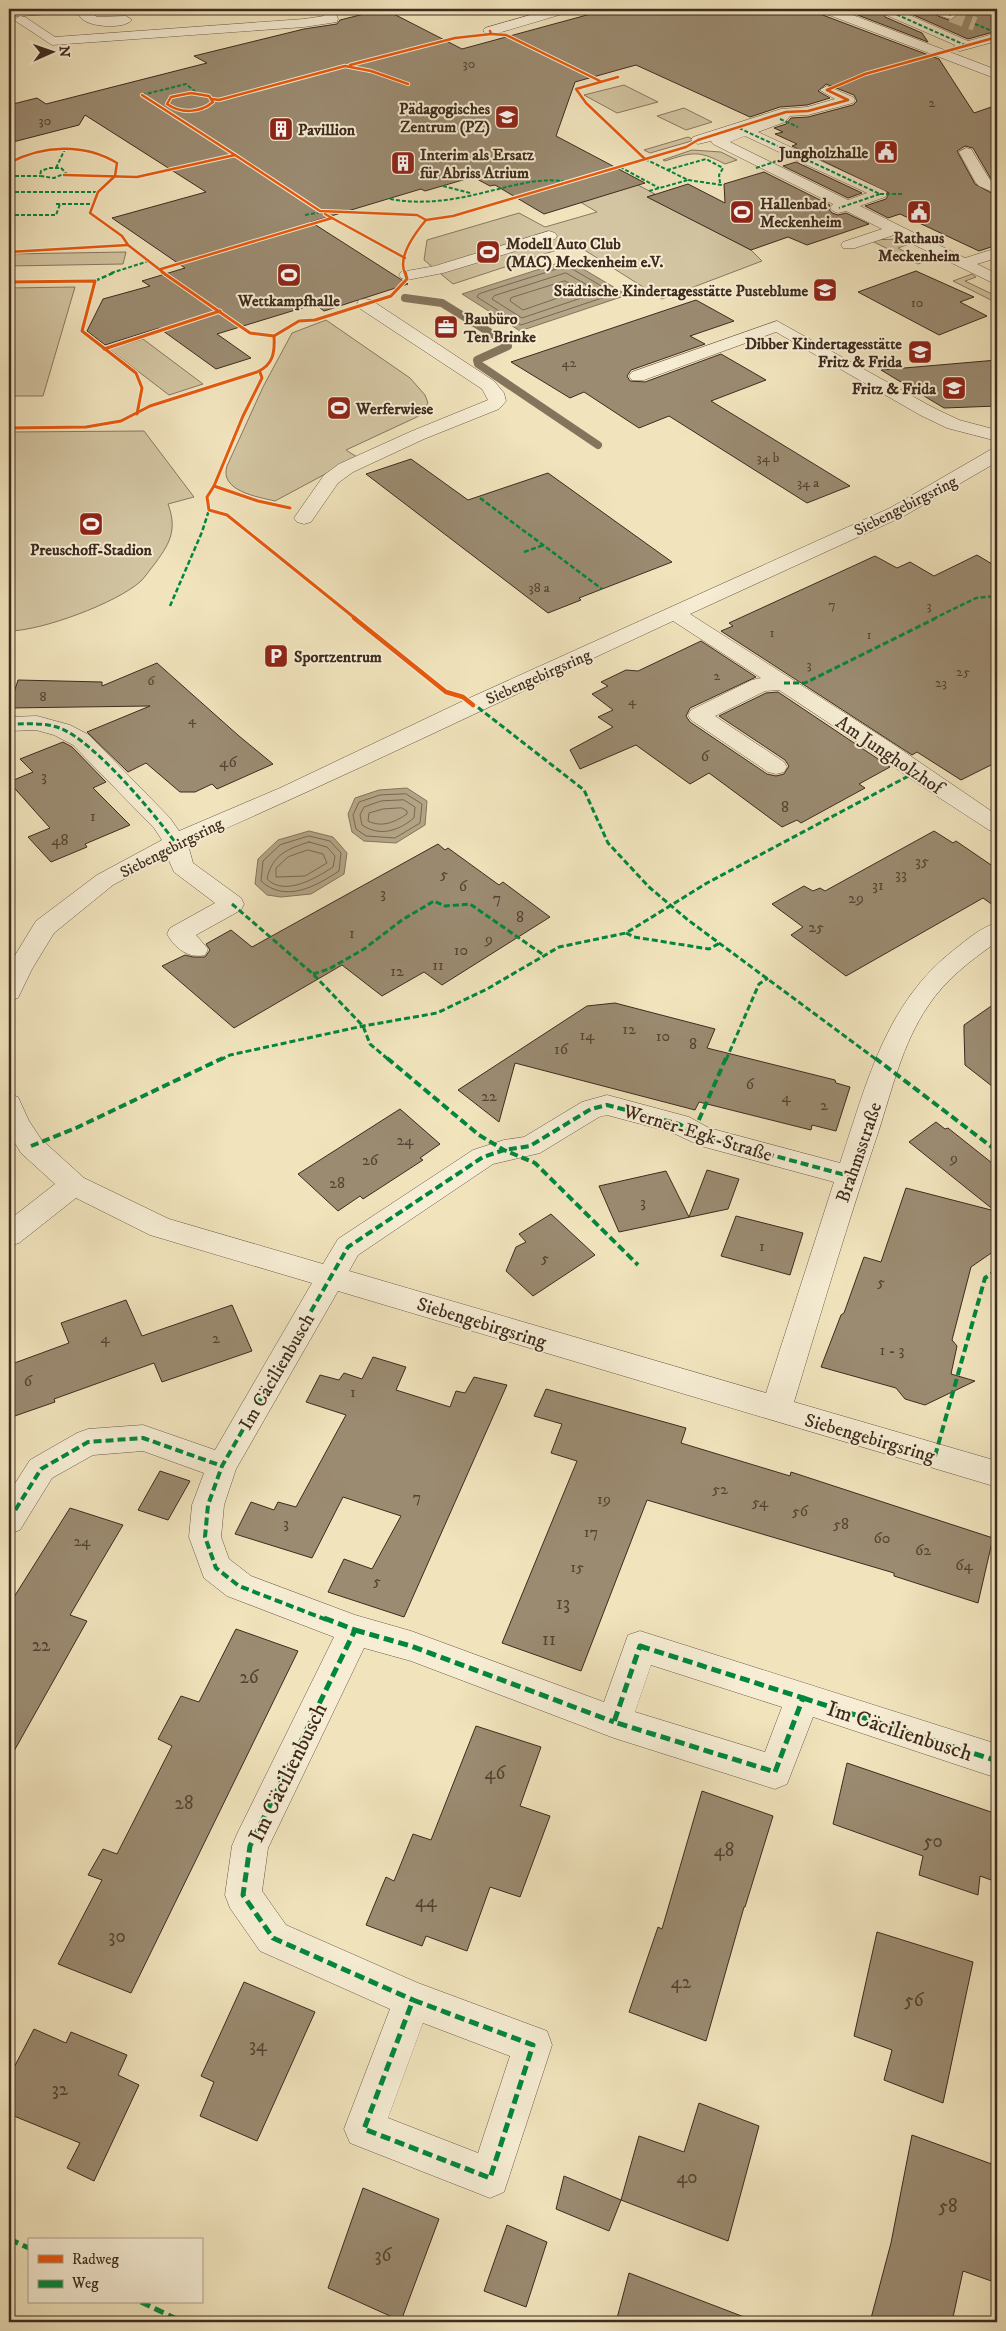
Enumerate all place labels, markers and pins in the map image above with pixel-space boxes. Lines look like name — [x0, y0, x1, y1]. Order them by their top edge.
place label: Pädagogisches Zentrum (PZ) — [399, 99, 491, 137]
school or university icon: Pädagogisches Zentrum (PZ) — [494, 104, 520, 130]
building icon: Pavillion — [268, 116, 294, 142]
place label: Pavillion — [298, 120, 356, 140]
public building icon: Jungholzhalle — [873, 139, 899, 165]
place label: Jungholzhalle — [777, 143, 868, 163]
place label: Interim als Ersatz für Abriss Atrium — [419, 145, 534, 183]
building icon: Interim als Ersatz für Abriss Atrium — [390, 150, 416, 176]
place label: Hallenbad Meckenheim — [760, 194, 842, 232]
sports icon: Hallenbad Meckenheim — [729, 199, 755, 225]
public building icon: Rathaus Meckenheim — [906, 199, 932, 225]
place label: Rathaus Meckenheim — [878, 228, 960, 266]
place label: Modell Auto Club (MAC) Meckenheim e.V. — [506, 234, 664, 272]
sports icon: Modell Auto Club (MAC) Meckenheim e.V. — [475, 239, 501, 265]
sports icon: Wettkampfhalle — [276, 262, 302, 288]
school or university icon: Städtische Kindertagesstätte Pusteblume — [812, 277, 838, 303]
place label: Städtische Kindertagesstätte Pusteblume — [554, 281, 808, 301]
place label: Wettkampfhalle — [237, 291, 340, 311]
place label: Baubüro Ten Brinke — [463, 309, 536, 347]
office icon: Baubüro Ten Brinke — [433, 314, 459, 340]
place label: Dibber Kindertagesstätte Fritz & Frida — [745, 334, 903, 372]
school or university icon: Dibber Kindertagesstätte Fritz & Frida — [907, 339, 933, 365]
school or university icon: Fritz & Frida — [941, 375, 967, 401]
place label: Fritz & Frida — [852, 379, 937, 399]
sports icon: Werferwiese — [326, 395, 352, 421]
place label: Werferwiese — [355, 399, 434, 419]
sports icon: Preuschoff-Stadion — [78, 511, 104, 537]
place label: Preuschoff-Stadion — [30, 540, 153, 560]
parking icon: Sportzentrum — [263, 643, 289, 669]
place label: Sportzentrum — [294, 647, 382, 667]

